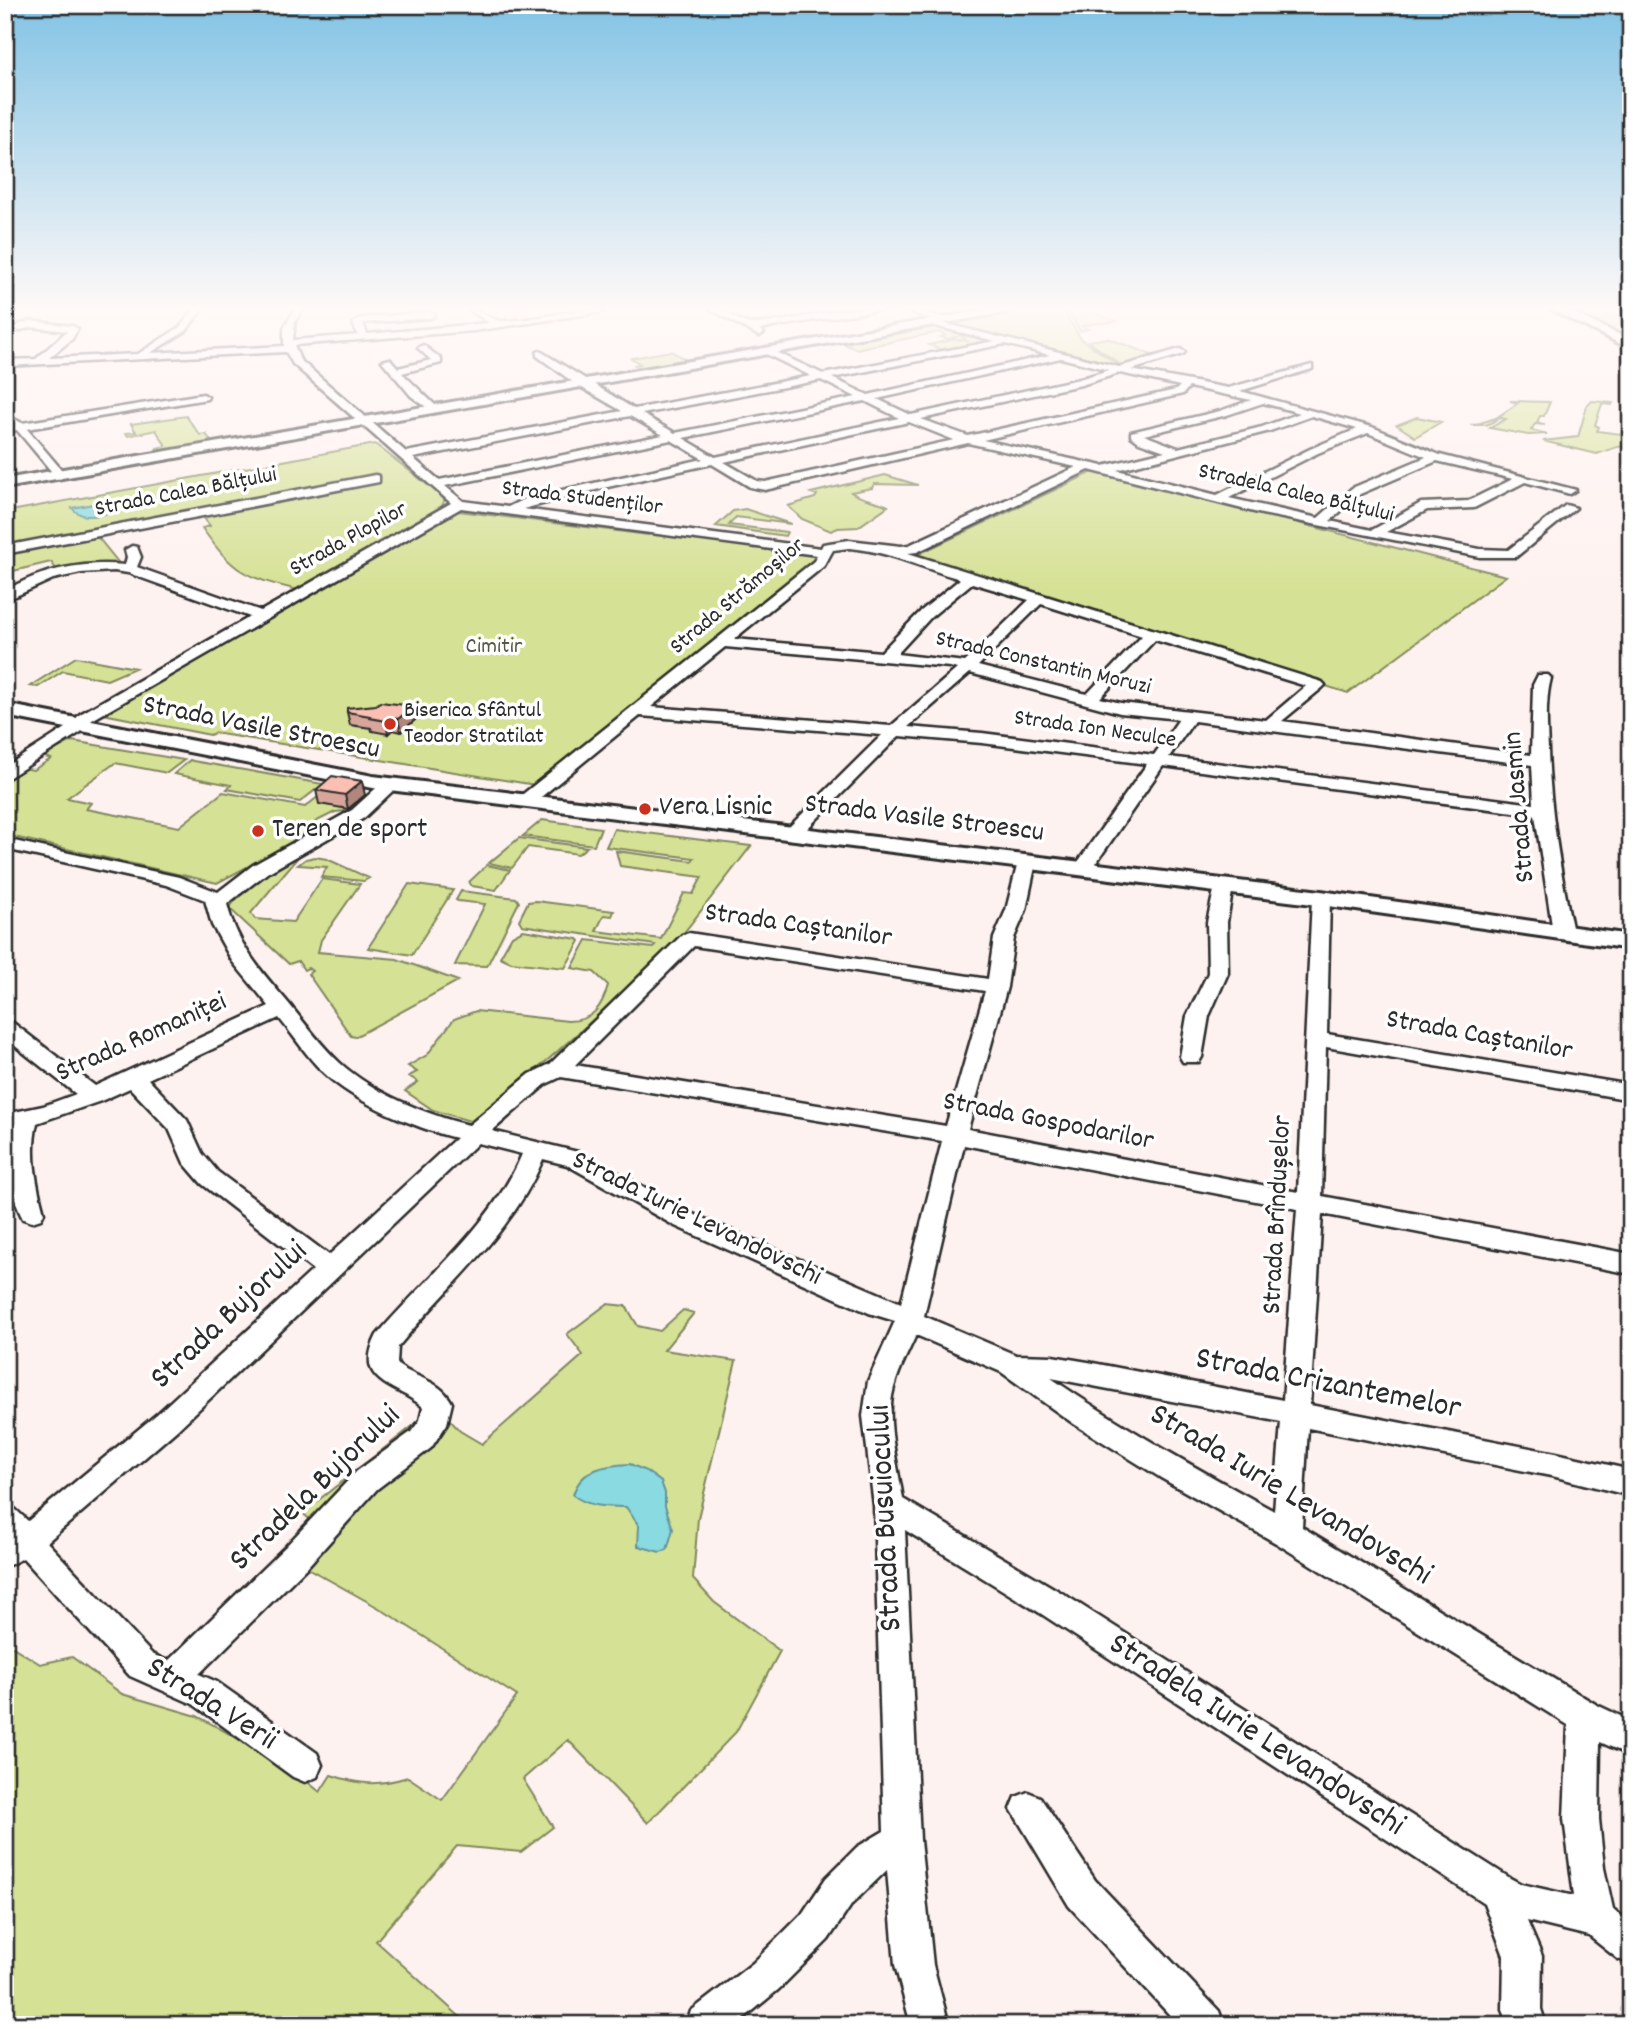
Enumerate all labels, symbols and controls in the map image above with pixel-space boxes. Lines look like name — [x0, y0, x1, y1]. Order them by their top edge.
street label: Stradela Calea Bălțului — [1195, 455, 1397, 533]
street label: Strada Calea Bălțului — [92, 459, 280, 527]
street label: Strada Studenților — [500, 473, 665, 525]
street label: Strada Plopilor — [284, 494, 414, 586]
street label: Strada Strămoșilor — [663, 530, 813, 664]
street label: Strada Constantin Moruzi — [932, 623, 1154, 705]
park label: Cimitir — [466, 631, 523, 664]
street label: Strada Vasile Stroescu — [139, 686, 383, 772]
place label: Biserica Sfântul Teodor Stratilat — [404, 695, 544, 754]
street label: Strada Ion Neculce — [1012, 702, 1178, 758]
marker: Biserica Sfântul Teodor Stratilat — [382, 716, 398, 732]
street label: Strada Jasmin — [1494, 730, 1548, 884]
street label: Strada Vasile Stroescu — [802, 785, 1046, 855]
place label: Vera Lisnic — [659, 789, 772, 829]
marker: Vera Lisnic — [637, 801, 653, 817]
place label: Teren de sport — [272, 811, 427, 851]
marker: Teren de sport — [250, 823, 266, 839]
street label: Strada Caștanilor — [702, 894, 895, 960]
street label: Strada Romaniței — [50, 983, 234, 1095]
street label: Strada Caștanilor — [1383, 1001, 1576, 1073]
street label: Strada Gospodarilor — [939, 1083, 1157, 1163]
street label: Strada Brîndușelor — [1254, 1114, 1304, 1316]
street label: Strada Iurie Levandovschi — [564, 1142, 828, 1298]
street label: Strada Bujorului — [141, 1230, 319, 1402]
street label: Strada Crizantemelor — [1191, 1336, 1465, 1434]
street label: Strada Iurie Levandovschi — [1140, 1393, 1440, 1599]
street label: Stradela Bujorului — [219, 1395, 413, 1583]
street label: Strada Busuiocului — [858, 1403, 916, 1633]
street label: Stradela Iurie Levandovschi — [1099, 1622, 1413, 1850]
street label: Strada Verii — [136, 1646, 286, 1764]

